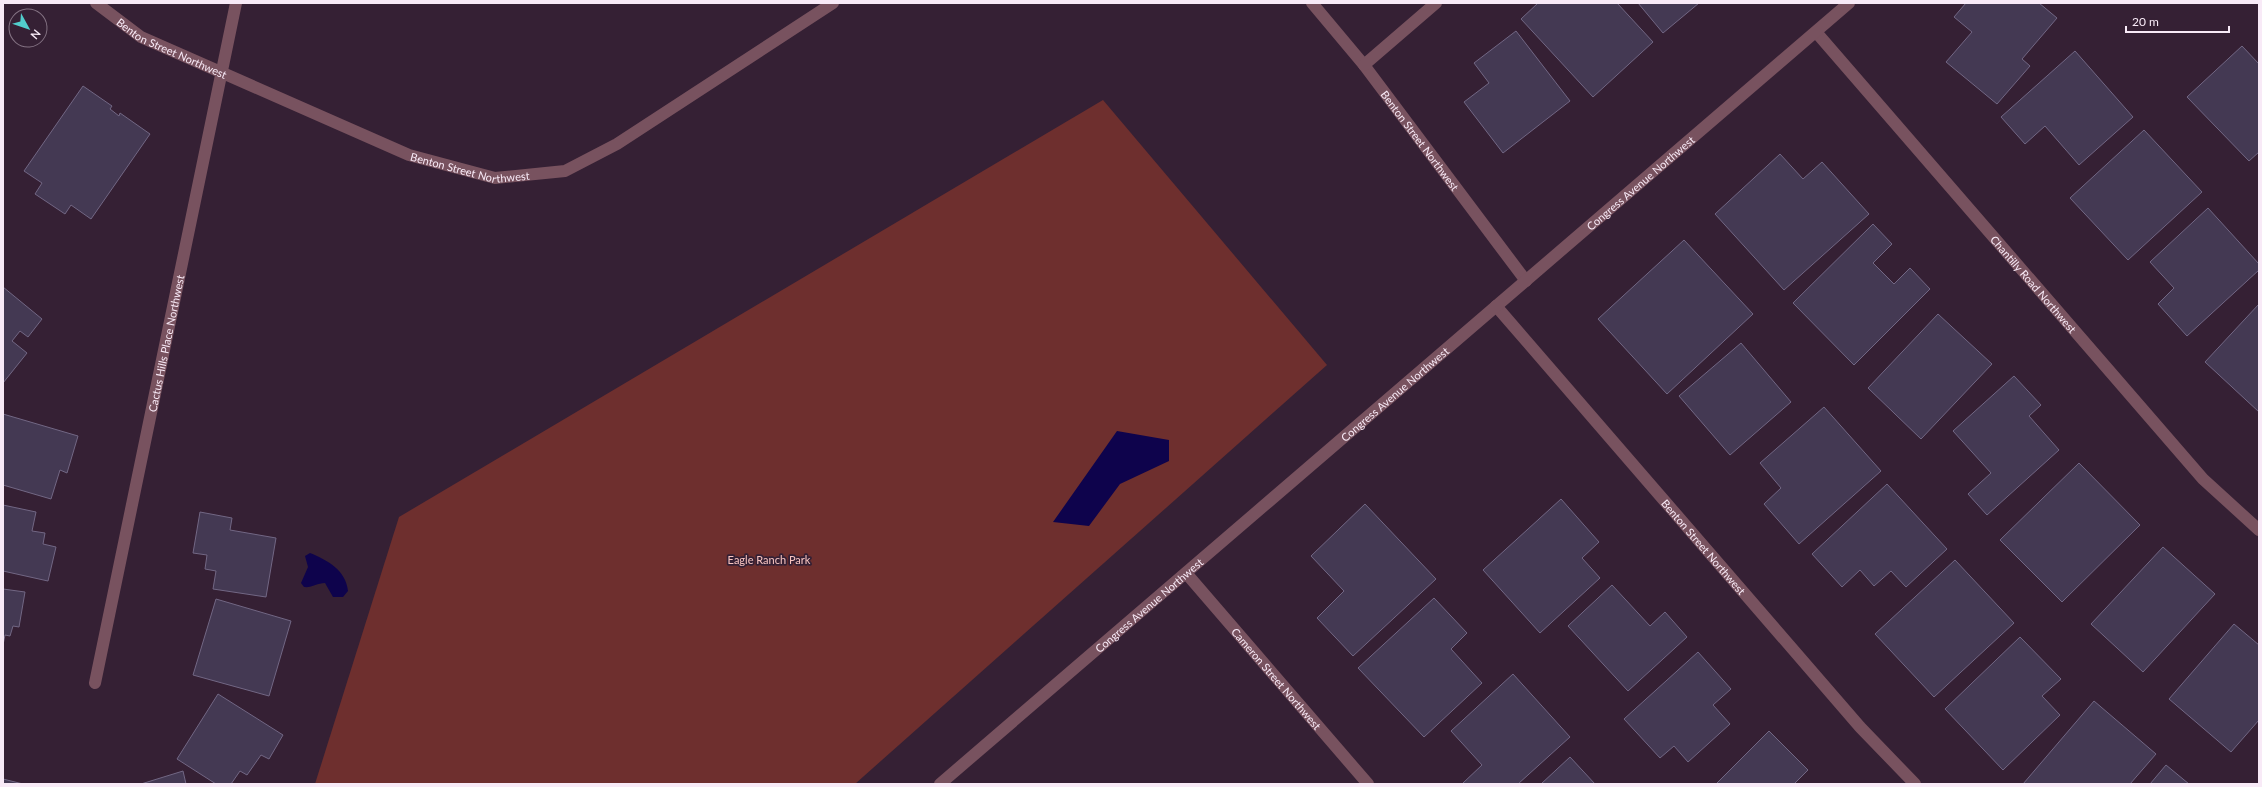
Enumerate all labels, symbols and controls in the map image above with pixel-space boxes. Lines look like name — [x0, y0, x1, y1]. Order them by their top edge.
north arrow — [8, 8, 48, 48]
scale bar — [2126, 8, 2229, 34]
text: 20 m — [2132, 14, 2159, 29]
street label: Benton Street Northwest — [115, 15, 229, 81]
text: N — [28, 27, 44, 42]
street label: Benton Street Northwest — [1379, 88, 1462, 193]
street label: Congress Avenue Northwest — [1584, 133, 1697, 232]
street label: Benton Street Northwest — [409, 149, 530, 185]
street label: Chantilly Road Northwest — [1988, 233, 2080, 335]
street label: Cactus Hills Place Northwest — [145, 273, 186, 413]
street label: Congress Avenue Northwest — [1338, 344, 1451, 444]
street label: Benton Street Northwest — [1659, 496, 1749, 597]
park label: Eagle Ranch Park — [728, 553, 811, 566]
street label: Congress Avenue Northwest — [1092, 555, 1205, 655]
street label: Cameron Street Northwest — [1229, 625, 1324, 732]

